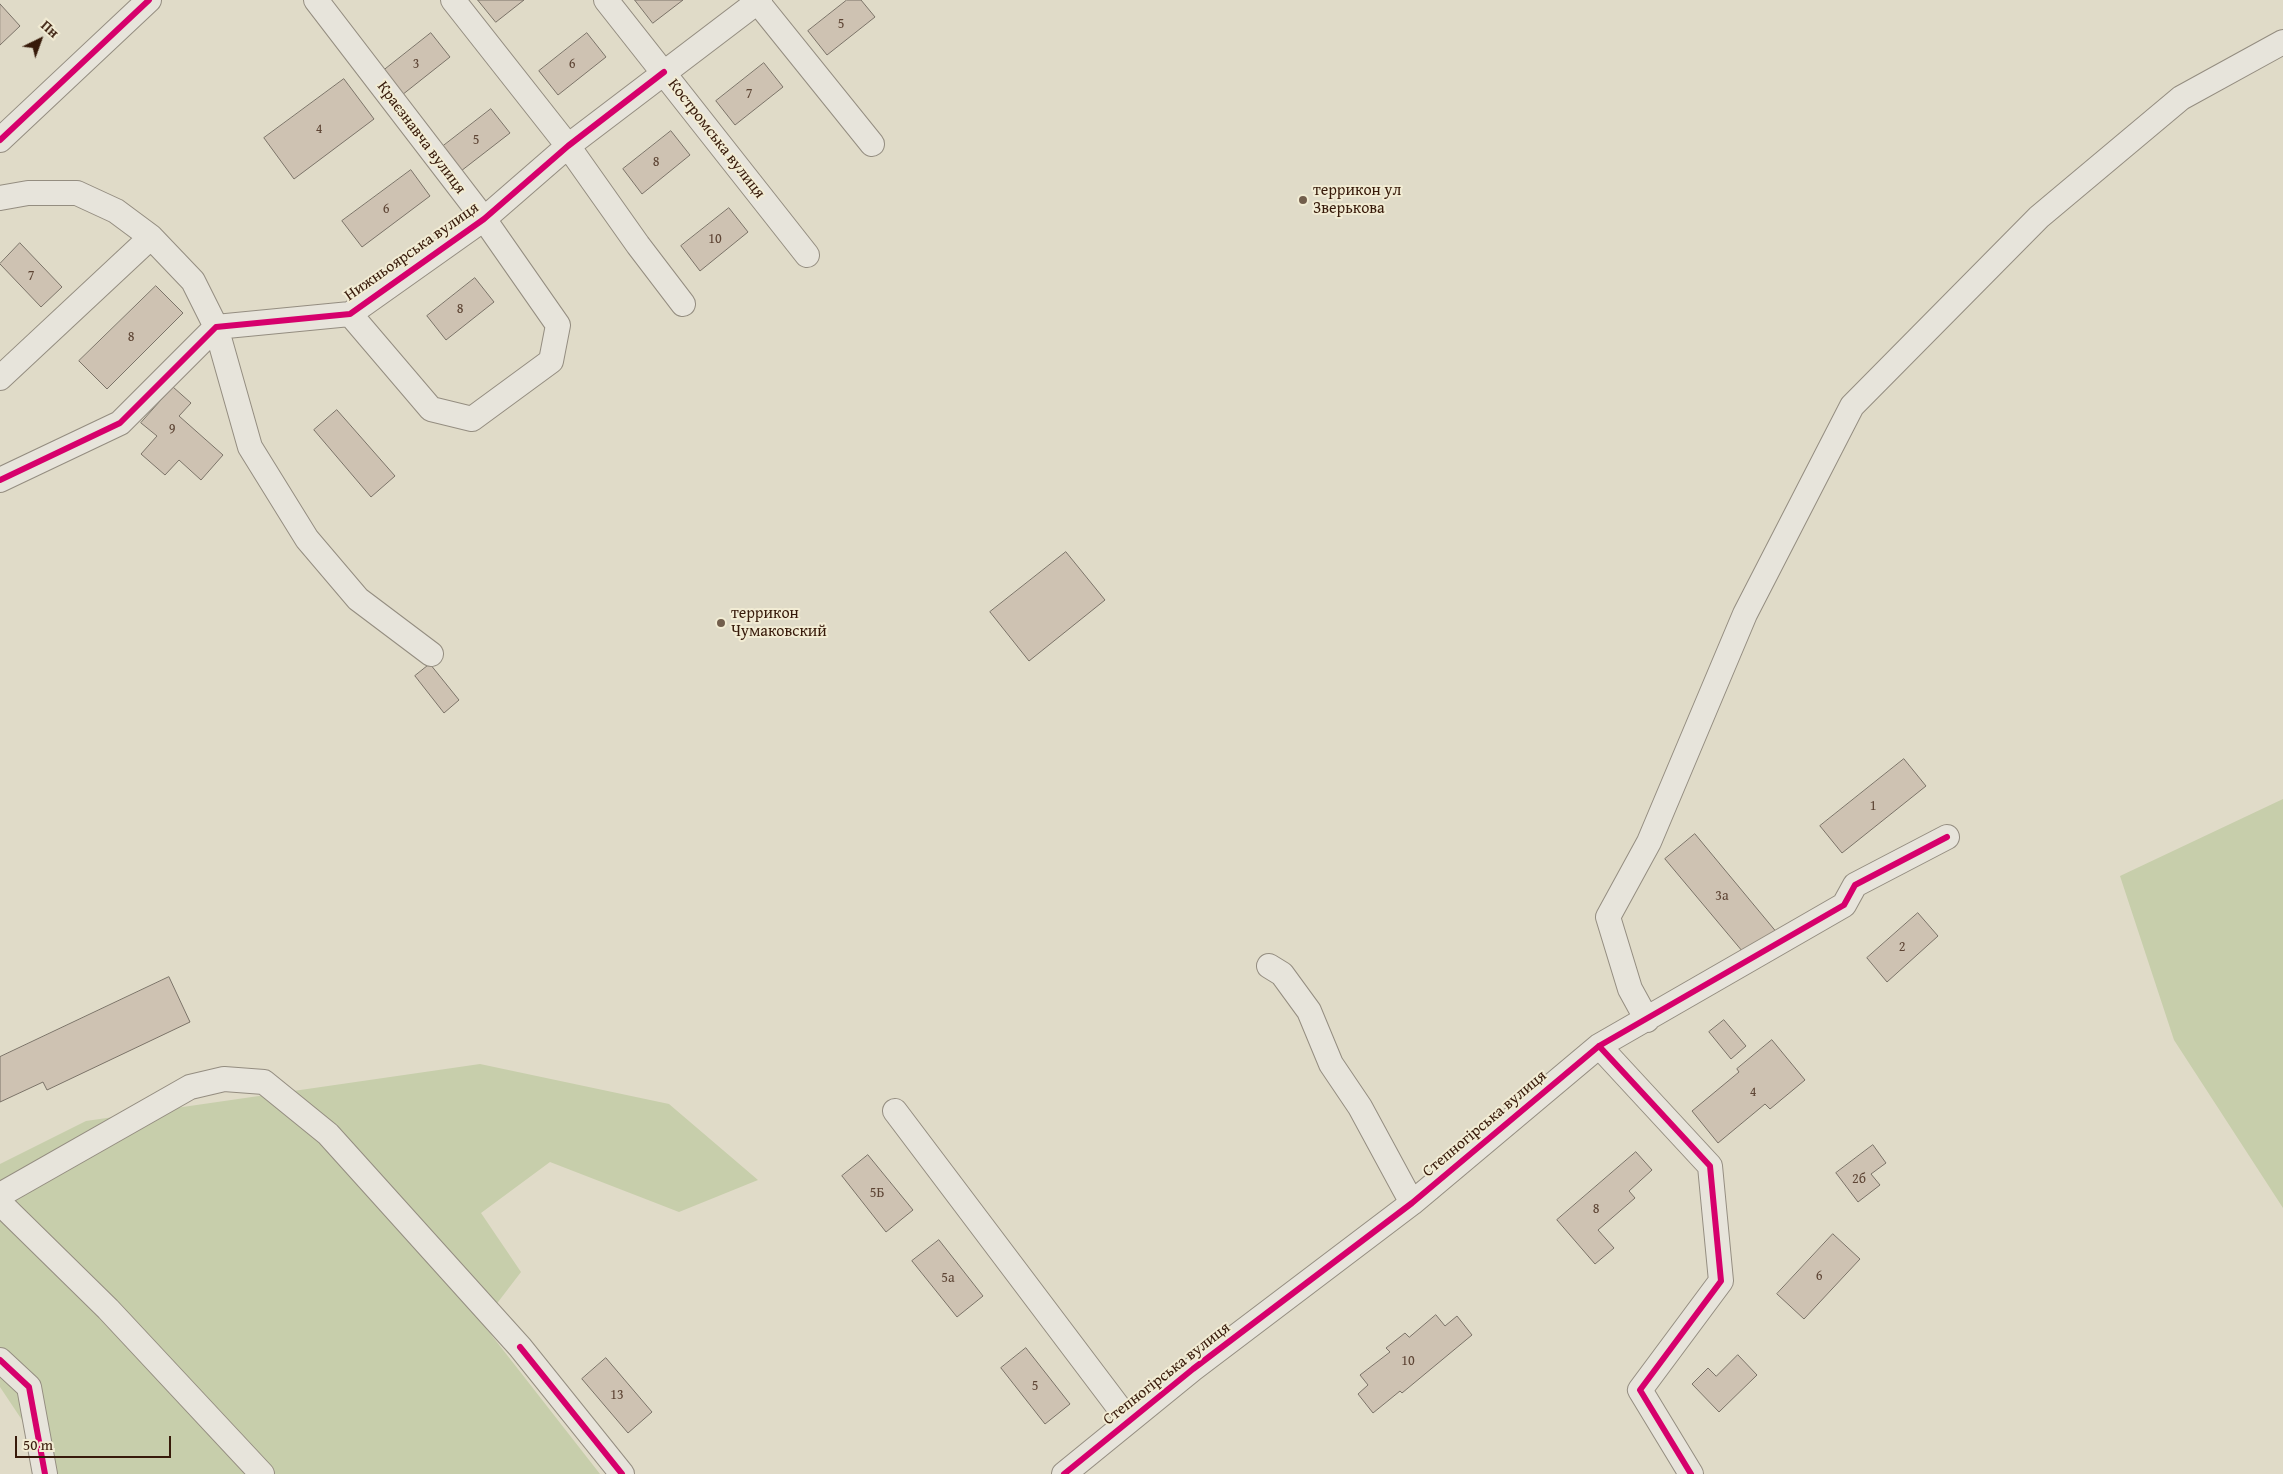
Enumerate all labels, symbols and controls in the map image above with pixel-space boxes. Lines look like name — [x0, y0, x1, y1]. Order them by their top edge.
north arrow — [15, 15, 65, 65]
text: Пн — [37, 15, 63, 42]
house number: 5 — [838, 16, 844, 32]
house number: 3 — [413, 56, 419, 72]
house number: 6 — [569, 56, 575, 72]
street label: Костромська вулиця — [663, 75, 769, 203]
street label: Краєзнавча вулиця — [372, 78, 470, 198]
house number: 7 — [746, 86, 752, 102]
house number: 4 — [316, 121, 322, 137]
house number: 5 — [473, 132, 479, 148]
house number: 8 — [653, 154, 659, 170]
place label: террикон ул Зверькова — [1313, 181, 1401, 219]
marker: террикон ул Зверькова — [1297, 194, 1309, 206]
street label: Нижньоярська вулиця — [341, 198, 483, 306]
house number: 6 — [383, 201, 389, 217]
house number: 10 — [708, 231, 722, 247]
house number: 7 — [28, 268, 34, 284]
house number: 8 — [457, 301, 463, 317]
house number: 8 — [128, 329, 134, 345]
house number: 9 — [169, 421, 175, 437]
place label: террикон Чумаковский — [731, 604, 827, 642]
marker: террикон Чумаковский — [715, 617, 727, 629]
house number: 1 — [1870, 798, 1876, 814]
house number: 3а — [1715, 888, 1729, 904]
house number: 2 — [1899, 939, 1905, 955]
street label: Степногірська вулиця — [1419, 1067, 1551, 1181]
house number: 4 — [1750, 1084, 1756, 1100]
house number: 2б — [1852, 1171, 1866, 1187]
house number: 5Б — [870, 1185, 884, 1201]
house number: 8 — [1593, 1201, 1599, 1217]
house number: 6 — [1816, 1268, 1822, 1284]
house number: 5а — [941, 1270, 955, 1286]
street label: Степногірська вулиця — [1100, 1318, 1234, 1430]
house number: 10 — [1401, 1353, 1415, 1369]
house number: 5 — [1032, 1378, 1038, 1394]
house number: 13 — [610, 1387, 624, 1403]
scale bar — [18, 1426, 174, 1458]
text: 50 m — [23, 1434, 53, 1455]

